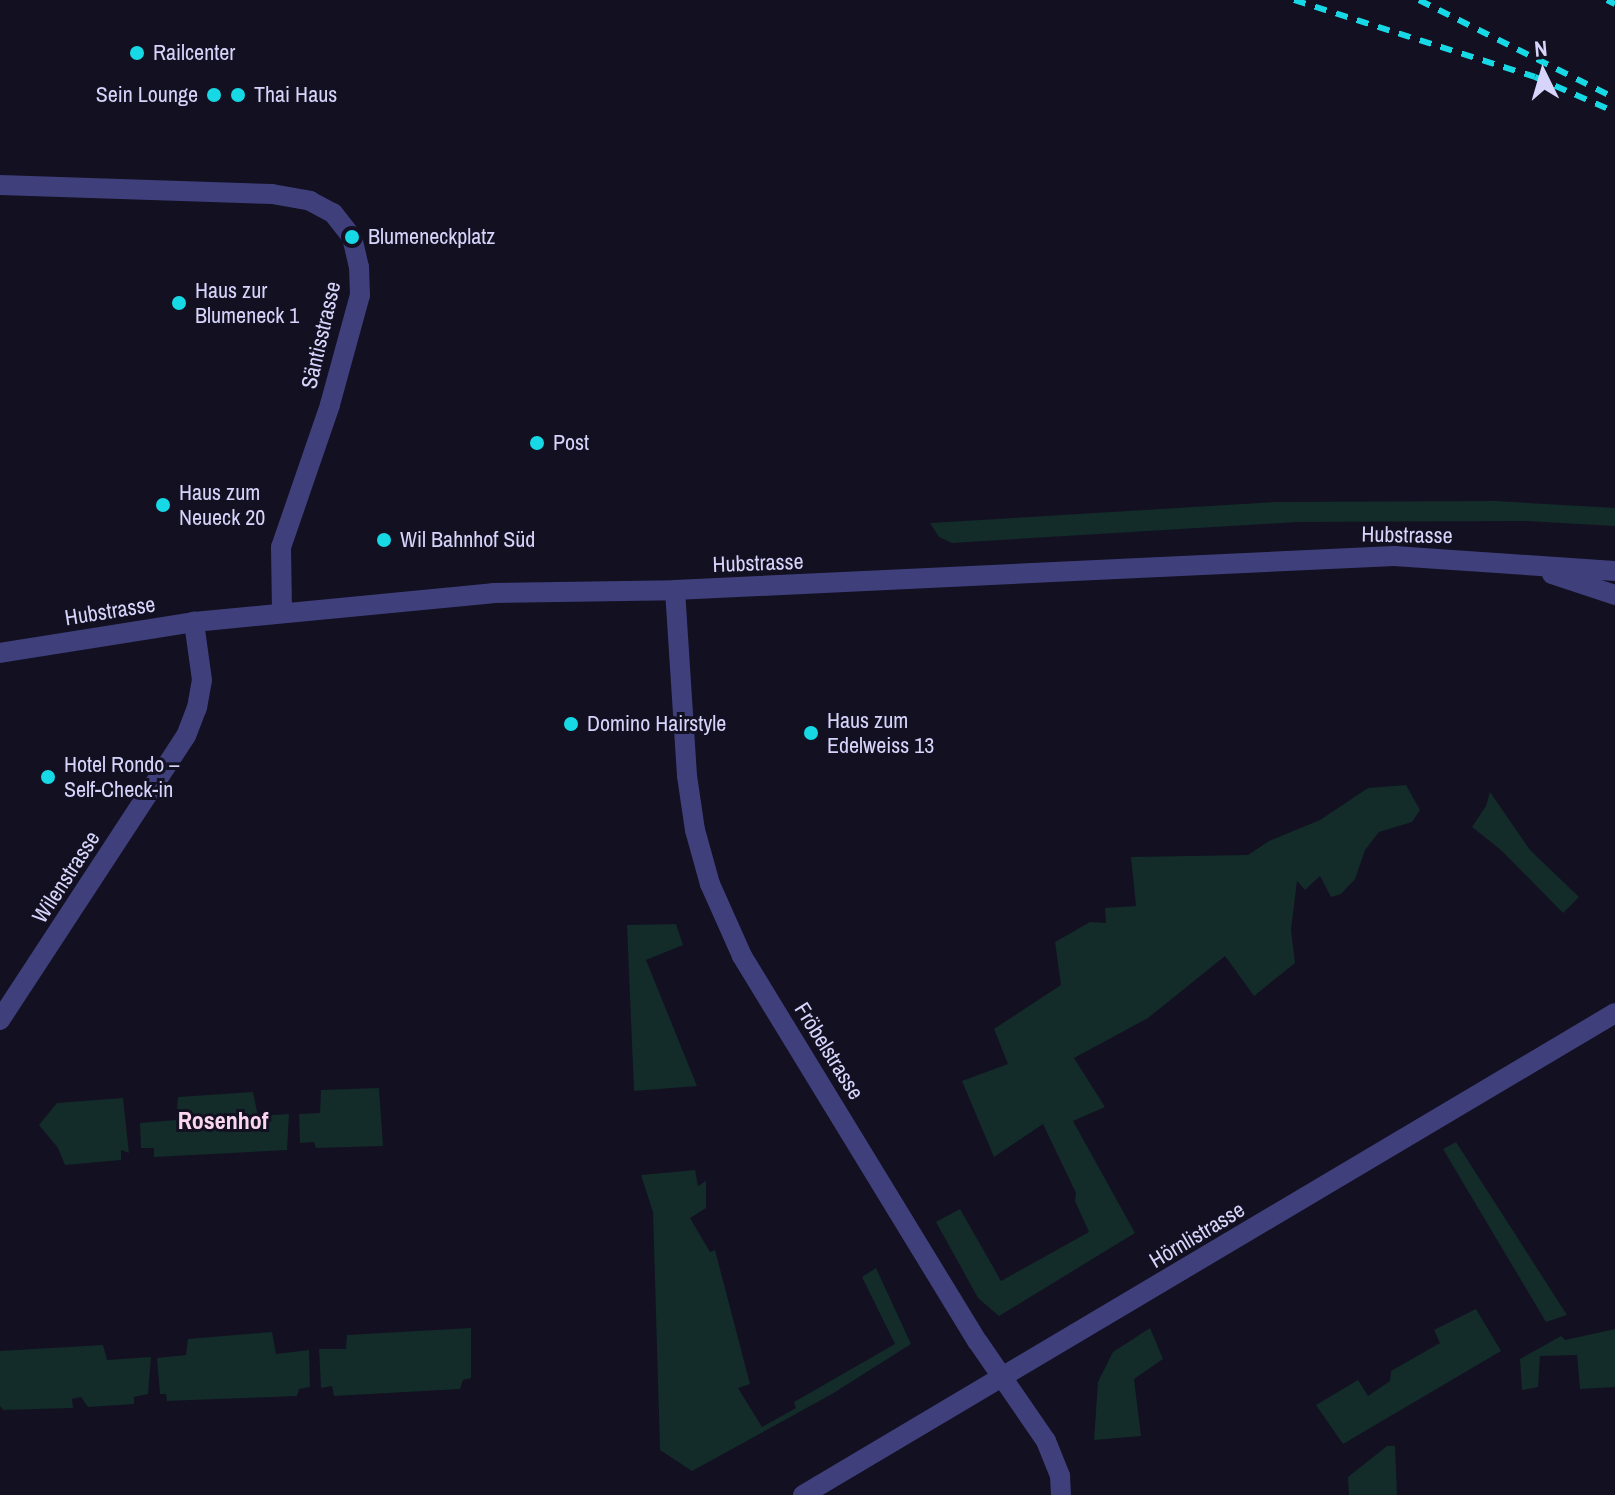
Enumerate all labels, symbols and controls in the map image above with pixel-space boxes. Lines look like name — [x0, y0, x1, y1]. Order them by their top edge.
north arrow — [1503, 32, 1583, 112]
text: N — [1533, 33, 1549, 64]
place label: Railcenter — [153, 40, 235, 66]
marker: Railcenter — [128, 44, 146, 62]
place label: Sein Lounge — [96, 82, 198, 108]
place label: Thai Haus — [254, 82, 337, 108]
marker: Sein Lounge — [205, 86, 223, 104]
marker: Thai Haus — [229, 86, 247, 104]
place label: Blumeneckplatz — [368, 224, 495, 250]
marker: Blumeneckplatz — [343, 228, 361, 246]
place label: Haus zur Blumeneck 1 — [195, 277, 299, 328]
street label: Säntisstrasse — [296, 279, 346, 391]
marker: Haus zur Blumeneck 1 — [170, 294, 188, 312]
place label: Post — [553, 430, 589, 456]
marker: Post — [528, 434, 546, 452]
place label: Haus zum Neueck 20 — [179, 479, 265, 530]
marker: Haus zum Neueck 20 — [154, 496, 172, 514]
street label: Hubstrasse — [1361, 521, 1453, 549]
place label: Wil Bahnhof Süd — [400, 527, 535, 553]
marker: Wil Bahnhof Süd — [375, 531, 393, 549]
street label: Hubstrasse — [712, 548, 804, 578]
street label: Hubstrasse — [63, 591, 157, 631]
place label: Haus zum Edelweiss 13 — [827, 707, 934, 758]
place label: Domino Hairstyle — [587, 711, 726, 737]
marker: Domino Hairstyle — [562, 715, 580, 733]
marker: Haus zum Edelweiss 13 — [802, 724, 820, 742]
place label: Hotel Rondo – Self-Check-in — [64, 751, 179, 802]
marker: Hotel Rondo – Self-Check-in — [39, 768, 57, 786]
street label: Wilenstrasse — [27, 826, 105, 928]
street label: Fröbelstrasse — [789, 998, 869, 1104]
district label: Rosenhof — [178, 1107, 268, 1135]
street label: Hörnlistrasse — [1145, 1196, 1249, 1274]

